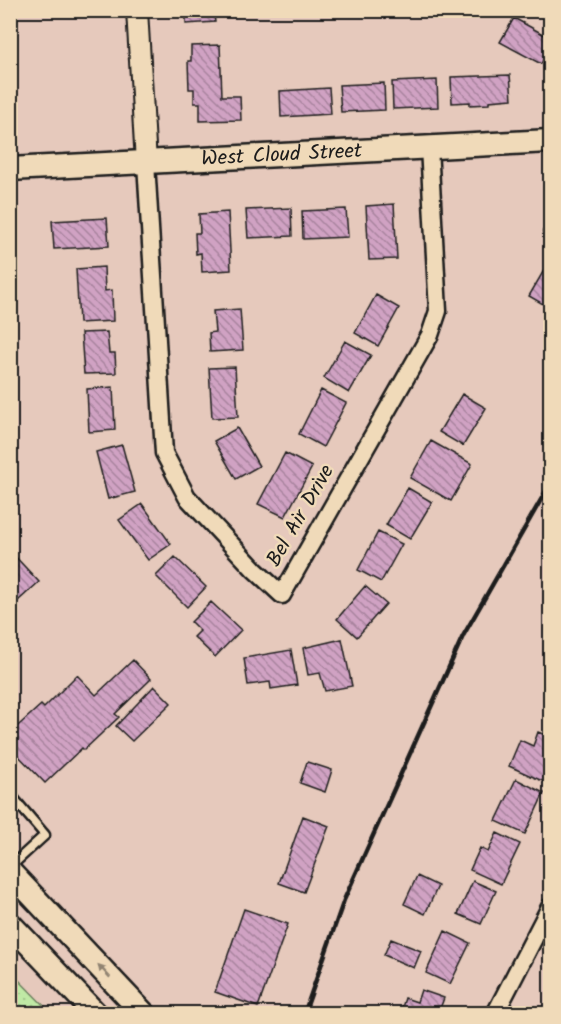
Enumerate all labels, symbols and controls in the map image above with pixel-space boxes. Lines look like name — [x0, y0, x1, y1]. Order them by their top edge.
street label: West Cloud Street — [200, 134, 364, 176]
street label: Bel Air Drive — [258, 458, 344, 573]
one-way arrow — [98, 964, 111, 979]

